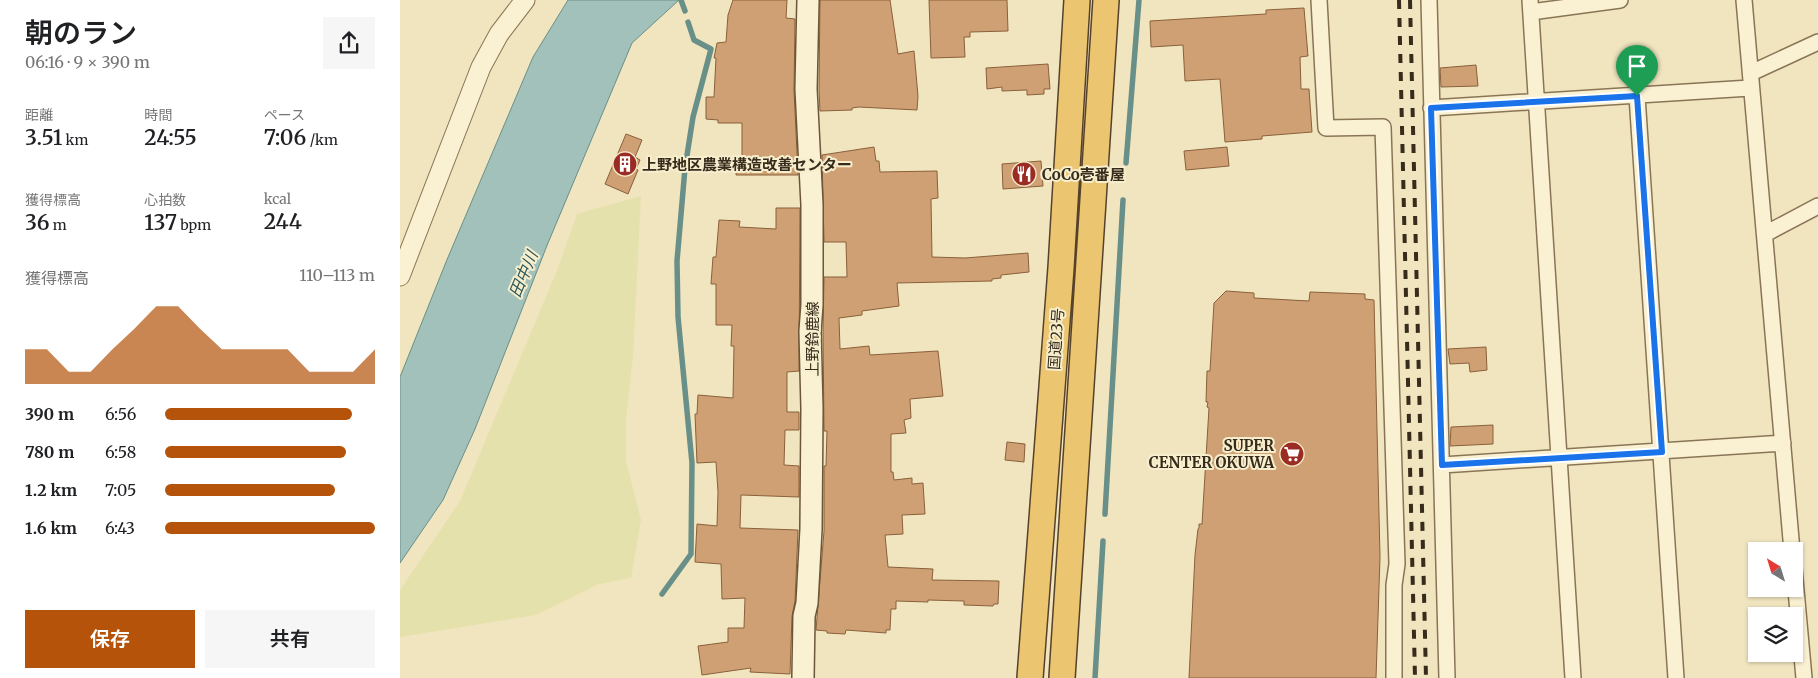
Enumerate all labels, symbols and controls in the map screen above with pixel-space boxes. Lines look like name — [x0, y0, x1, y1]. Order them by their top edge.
text: 朝のラン — [25, 15, 137, 51]
button: share — [323, 17, 375, 69]
pin — [1616, 45, 1658, 96]
text: 06:16 · 9 × 390 m — [25, 52, 150, 72]
icon: arrive — [1623, 52, 1651, 80]
text: 距離 — [25, 106, 53, 124]
text: 時間 — [144, 106, 172, 124]
text: ペース — [264, 106, 305, 124]
text: 3.51 — [25, 124, 62, 151]
text: 24:55 — [144, 124, 197, 151]
text: 7:06 — [264, 124, 306, 151]
text: km — [62, 131, 88, 149]
text: /km — [306, 131, 338, 149]
building icon: 上野地区農業構造改善センター — [612, 151, 638, 177]
place label: 上野地区農業構造改善センター — [642, 155, 852, 174]
restaurant icon: CoCo壱番屋 — [1011, 161, 1037, 187]
place label: CoCo壱番屋 — [1042, 165, 1125, 184]
text: kcal — [264, 190, 291, 208]
text: 獲得標高 — [25, 191, 81, 209]
text: 心拍数 — [144, 191, 186, 209]
text: 244 — [264, 208, 302, 235]
text: 36 — [25, 209, 50, 236]
text: 137 — [144, 209, 177, 236]
text: m — [50, 216, 67, 234]
text: bpm — [177, 216, 211, 234]
water label: 田中川 — [504, 246, 542, 300]
text: 110–113 m — [299, 265, 375, 285]
text: 獲得標高 — [25, 268, 89, 288]
street label: 上野鈴鹿線 — [803, 301, 822, 377]
street label: 国道23号 — [1044, 307, 1068, 371]
text: 390 m — [25, 404, 74, 424]
text: 6:56 — [105, 404, 136, 424]
place label: SUPER CENTER OKUWA — [1149, 436, 1274, 472]
supermarket icon: SUPER CENTER OKUWA — [1279, 441, 1305, 467]
text: 780 m — [25, 442, 74, 462]
text: 6:58 — [105, 442, 136, 462]
text: 1.2 km — [25, 480, 77, 500]
text: 7:05 — [105, 480, 136, 500]
text: 1.6 km — [25, 518, 77, 538]
text: 6:43 — [105, 518, 135, 538]
north arrow — [1748, 542, 1802, 598]
map controls — [1748, 542, 1803, 662]
button: layers — [1748, 607, 1803, 662]
button: 保存 — [25, 610, 195, 668]
button: 共有 — [205, 610, 375, 668]

